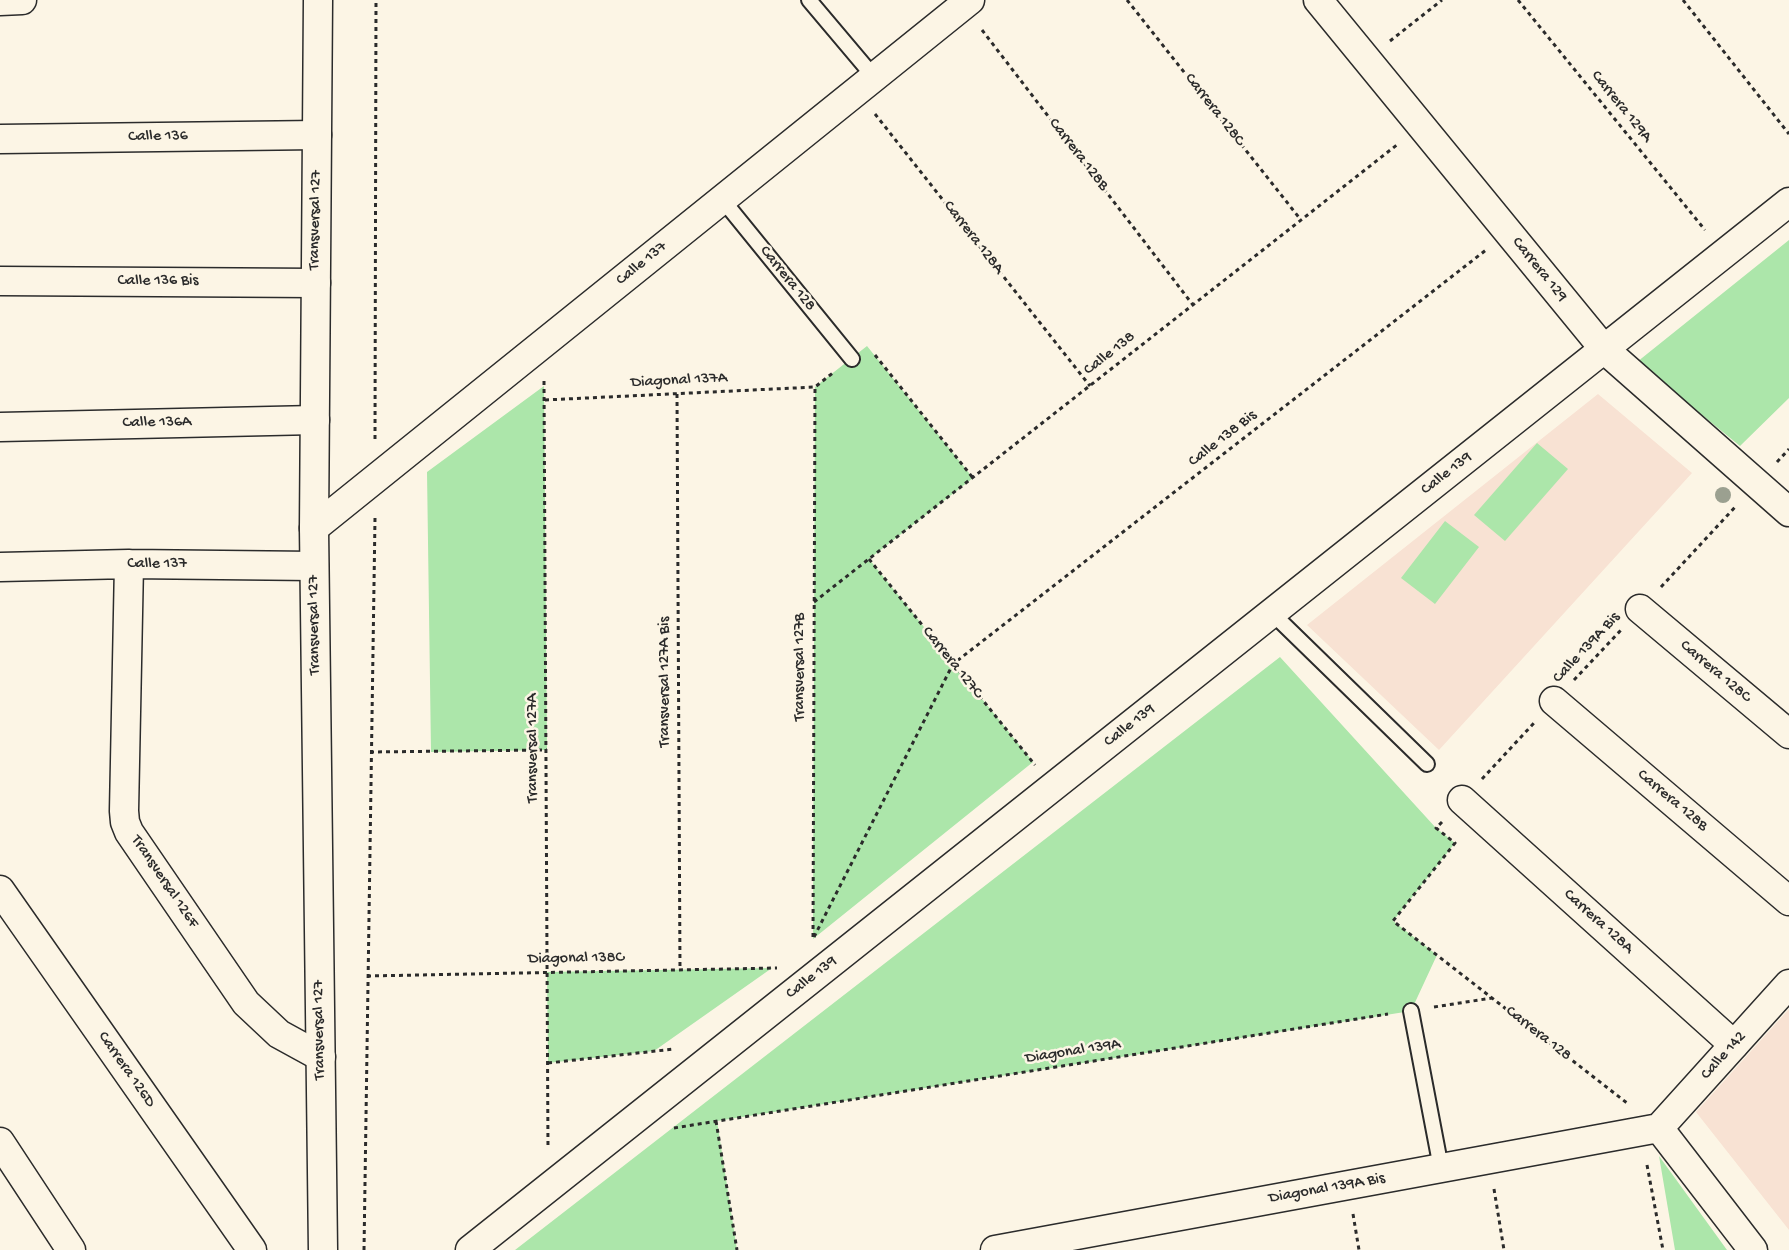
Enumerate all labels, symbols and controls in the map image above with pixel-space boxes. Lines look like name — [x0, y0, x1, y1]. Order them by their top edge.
street label: Carrera 129A — [1586, 67, 1656, 147]
street label: Carrera 128C — [1180, 70, 1248, 150]
street label: Carrera 128B — [1044, 115, 1112, 195]
street label: Calle 136 — [128, 127, 188, 147]
street label: Transversal 127 — [306, 170, 326, 270]
street label: Carrera 128A — [938, 197, 1008, 279]
street label: Carrera 129 — [1507, 234, 1571, 306]
street label: Calle 137 — [613, 238, 671, 290]
street label: Carrera 128 — [755, 242, 819, 316]
street label: Calle 136 Bis — [118, 272, 198, 292]
street label: Calle 138 — [1080, 328, 1140, 380]
street label: Diagonal 137A — [630, 369, 728, 393]
street label: Calle 138 Bis — [1185, 406, 1261, 472]
street label: Calle 136A — [122, 413, 192, 433]
street label: Calle 139 — [1418, 448, 1476, 500]
street label: Calle 137 — [127, 555, 187, 575]
street label: Transversal 127 — [305, 575, 325, 675]
street label: Calle 139A Bis — [1549, 608, 1625, 688]
street label: Transversal 127B — [791, 613, 811, 721]
street label: Transversal 127A Bis — [656, 617, 676, 747]
street label: Carrera 127C — [917, 623, 987, 703]
street label: Carrera 128C — [1675, 637, 1755, 707]
street label: Transversal 127A — [524, 693, 544, 803]
street label: Calle 139 — [1101, 700, 1159, 752]
street label: Carrera 128B — [1633, 766, 1711, 836]
street label: Transversal 126F — [126, 832, 202, 932]
street label: Carrera 128A — [1559, 885, 1637, 959]
street label: Diagonal 138C — [528, 949, 624, 969]
street label: Calle 139 — [783, 952, 841, 1004]
street label: Transversal 127 — [310, 980, 330, 1080]
street label: Carrera 128 — [1501, 1002, 1575, 1066]
street label: Carrera 126D — [93, 1028, 159, 1112]
street label: Calle 142 — [1697, 1028, 1751, 1084]
street label: Diagonal 139A — [1024, 1035, 1122, 1069]
street label: Diagonal 139A Bis — [1267, 1169, 1387, 1209]

